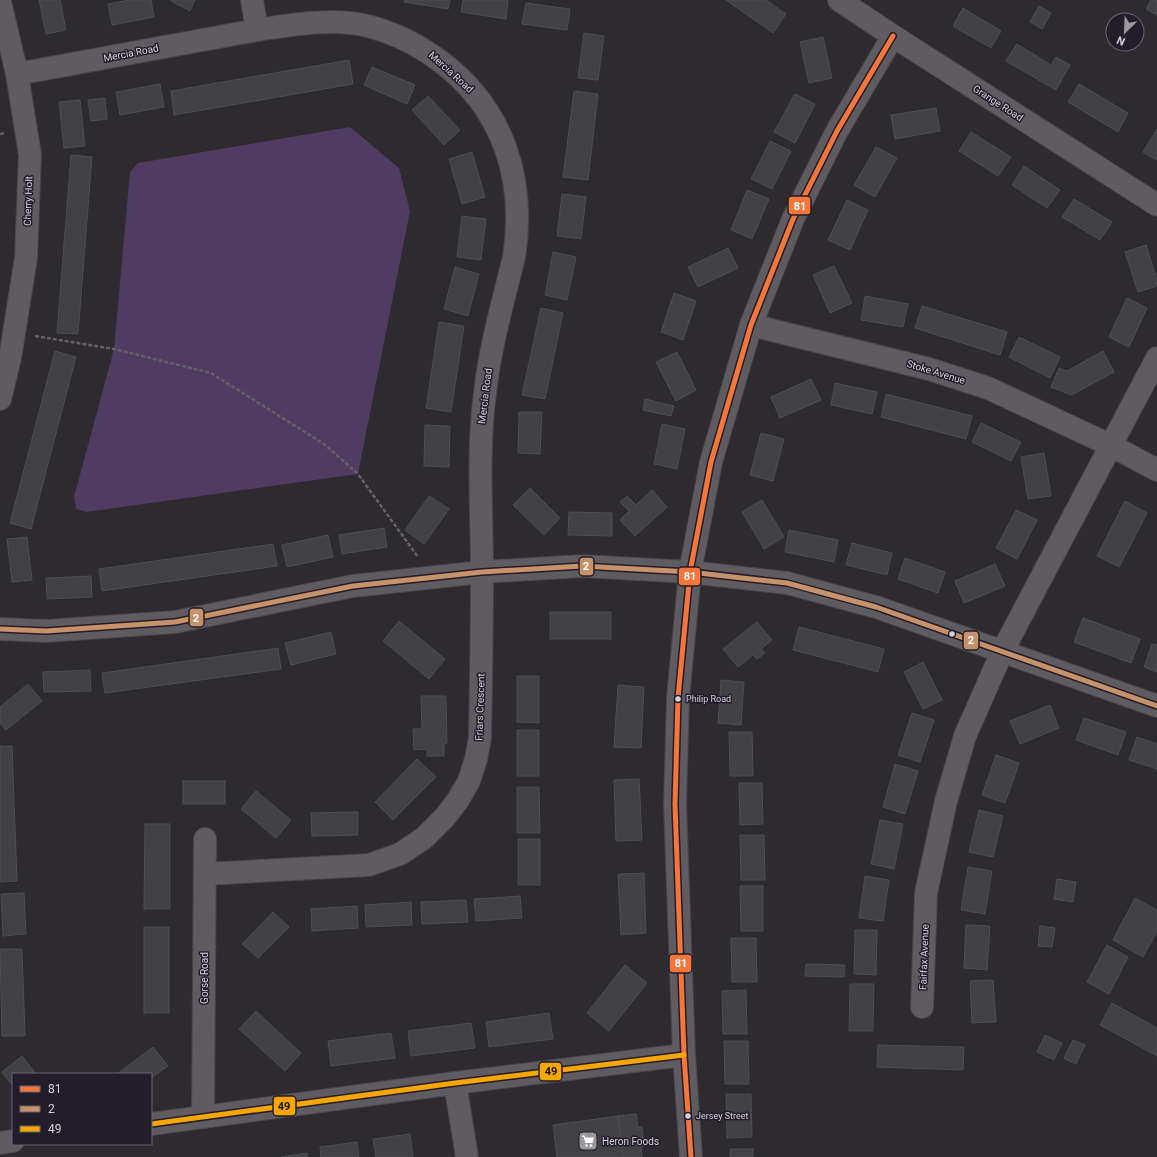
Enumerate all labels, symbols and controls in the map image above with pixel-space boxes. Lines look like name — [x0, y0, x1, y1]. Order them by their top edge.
north arrow — [1105, 12, 1145, 52]
text: N — [1115, 33, 1127, 48]
street label: Mercia Road — [103, 42, 159, 64]
street label: Mercia Road — [427, 49, 475, 95]
street label: Grange Road — [971, 83, 1025, 123]
street label: Cherry Holt — [22, 176, 34, 226]
line badge: 81 — [788, 196, 811, 215]
text: 81 — [794, 200, 806, 213]
street label: Stoke Avenue — [906, 358, 966, 386]
street label: Mercia Road — [476, 368, 494, 424]
line badge: 2 — [579, 557, 594, 576]
text: 2 — [583, 560, 589, 573]
line badge: 81 — [678, 567, 701, 586]
text: 81 — [684, 570, 696, 583]
line badge: 2 — [189, 608, 204, 627]
text: 2 — [193, 612, 199, 625]
unlabelled marker — [947, 629, 957, 639]
line badge: 2 — [963, 631, 979, 650]
text: 2 — [968, 634, 974, 647]
street label: Friars Crescent — [473, 673, 487, 741]
marker: Philip Road — [673, 694, 683, 704]
place label: Philip Road — [686, 694, 731, 704]
street label: Fairfax Avenue — [917, 924, 931, 990]
street label: Gorse Road — [199, 952, 210, 1004]
line badge: 81 — [669, 954, 692, 973]
text: 81 — [675, 957, 687, 970]
line badge: 49 — [539, 1062, 562, 1081]
text: 49 — [545, 1065, 557, 1078]
legend — [12, 1073, 152, 1145]
text: 81 — [48, 1082, 62, 1096]
line badge: 49 — [273, 1096, 296, 1116]
text: 49 — [278, 1100, 290, 1113]
text: 2 — [48, 1102, 55, 1116]
marker: Jersey Street — [683, 1111, 693, 1121]
place label: Jersey Street — [696, 1111, 748, 1121]
text: 49 — [48, 1122, 62, 1136]
supermarket icon: Heron Foods — [577, 1130, 599, 1152]
place label: Heron Foods — [602, 1136, 659, 1147]

